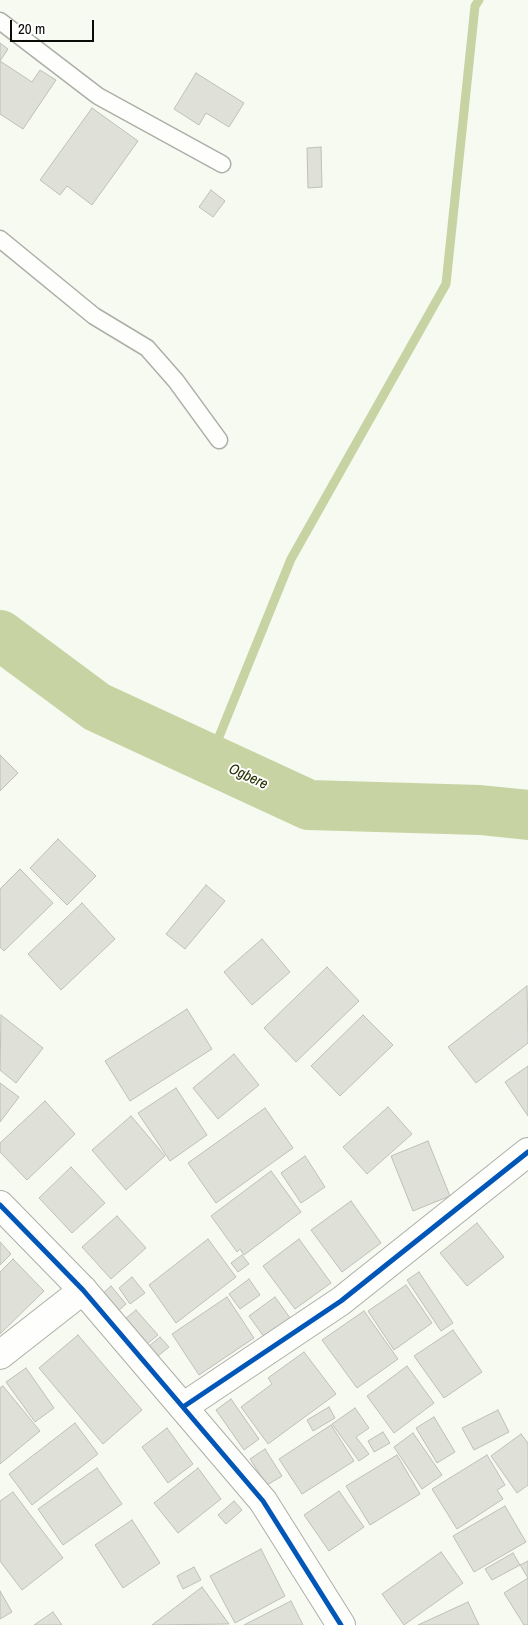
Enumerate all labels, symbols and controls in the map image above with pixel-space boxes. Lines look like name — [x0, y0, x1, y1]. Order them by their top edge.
scale bar — [12, 10, 96, 42]
text: 20 m — [18, 18, 45, 39]
water label: Ogbere — [226, 760, 270, 794]

